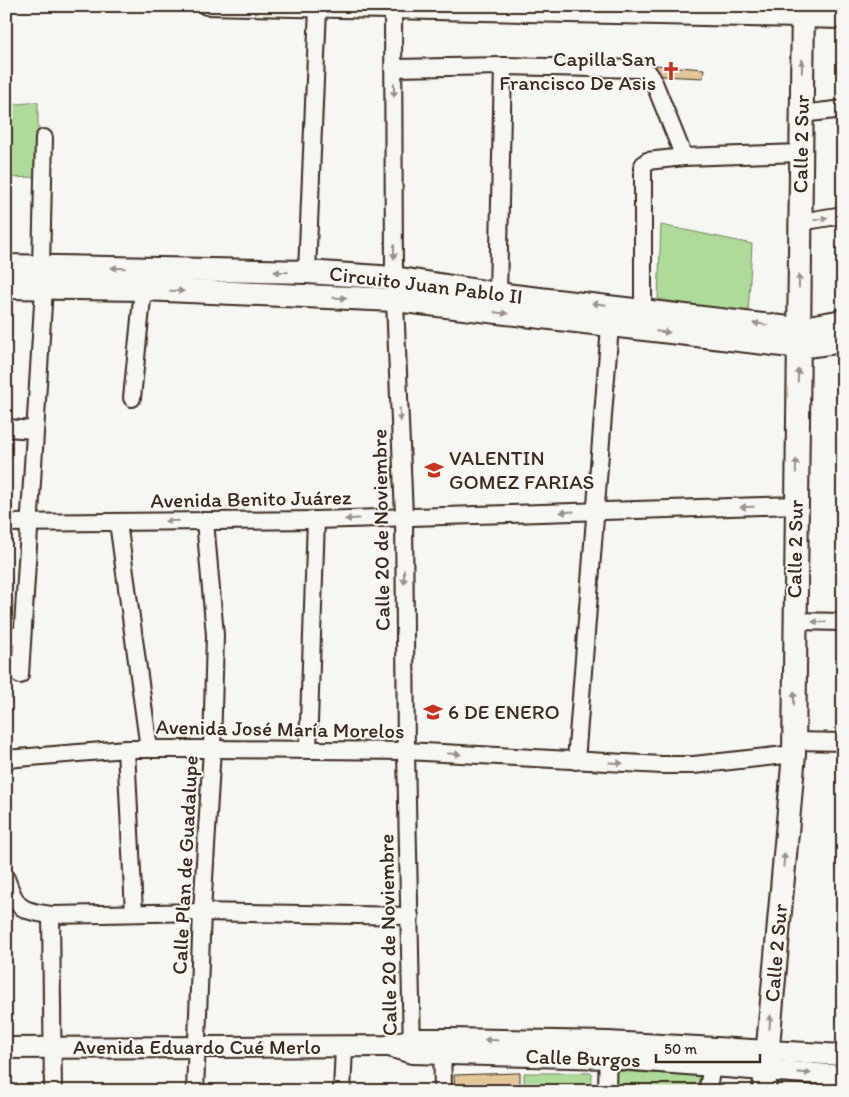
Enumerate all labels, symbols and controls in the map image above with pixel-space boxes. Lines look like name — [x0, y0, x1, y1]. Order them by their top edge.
place label: Capilla San Francisco De Asis — [499, 46, 656, 95]
one-way arrow — [798, 57, 806, 73]
church icon: Capilla San Francisco De Asis — [660, 60, 682, 82]
one-way arrow — [390, 82, 398, 98]
street label: Calle 2 Sur — [787, 94, 814, 194]
one-way arrow — [814, 214, 830, 222]
one-way arrow — [390, 245, 398, 261]
street label: Circuito Juan Pablo II — [328, 260, 524, 309]
one-way arrow — [110, 264, 126, 272]
one-way arrow — [272, 267, 288, 275]
one-way arrow — [795, 272, 803, 288]
one-way arrow — [170, 287, 186, 295]
one-way arrow — [332, 294, 348, 302]
one-way arrow — [590, 300, 606, 308]
one-way arrow — [494, 309, 510, 317]
one-way arrow — [752, 320, 768, 328]
one-way arrow — [655, 328, 671, 336]
one-way arrow — [794, 367, 802, 383]
one-way arrow — [396, 407, 404, 423]
street label: Calle 20 de Noviembre — [366, 429, 395, 631]
place label: VALENTIN GOMEZ FARIAS — [449, 445, 594, 494]
one-way arrow — [792, 457, 800, 473]
school or university icon: VALENTIN GOMEZ FARIAS — [423, 459, 445, 481]
street label: Avenida Benito Juárez — [150, 484, 352, 513]
street label: Calle 2 Sur — [781, 499, 808, 599]
one-way arrow — [739, 503, 755, 511]
one-way arrow — [559, 509, 575, 517]
one-way arrow — [344, 515, 360, 523]
one-way arrow — [164, 518, 180, 526]
one-way arrow — [400, 570, 408, 586]
one-way arrow — [810, 617, 826, 625]
one-way arrow — [790, 690, 798, 706]
place label: 6 DE ENERO — [448, 699, 560, 724]
school or university icon: 6 DE ENERO — [422, 701, 444, 723]
street label: Avenida José María Morelos — [155, 714, 405, 743]
one-way arrow — [446, 750, 462, 758]
street label: Calle Plan de Guadalupe — [166, 755, 203, 975]
one-way arrow — [609, 759, 625, 767]
street label: Calle 20 de Noviembre — [373, 834, 402, 1036]
one-way arrow — [780, 852, 788, 868]
street label: Calle 2 Sur — [759, 902, 792, 1003]
one-way arrow — [766, 1014, 774, 1030]
scale bar — [656, 1032, 760, 1064]
street label: Avenida Eduardo Cué Merlo — [73, 1034, 321, 1059]
one-way arrow — [483, 1036, 499, 1044]
text: 50 m — [664, 1040, 697, 1058]
street label: Calle Burgos — [525, 1043, 641, 1072]
one-way arrow — [796, 1070, 812, 1078]

